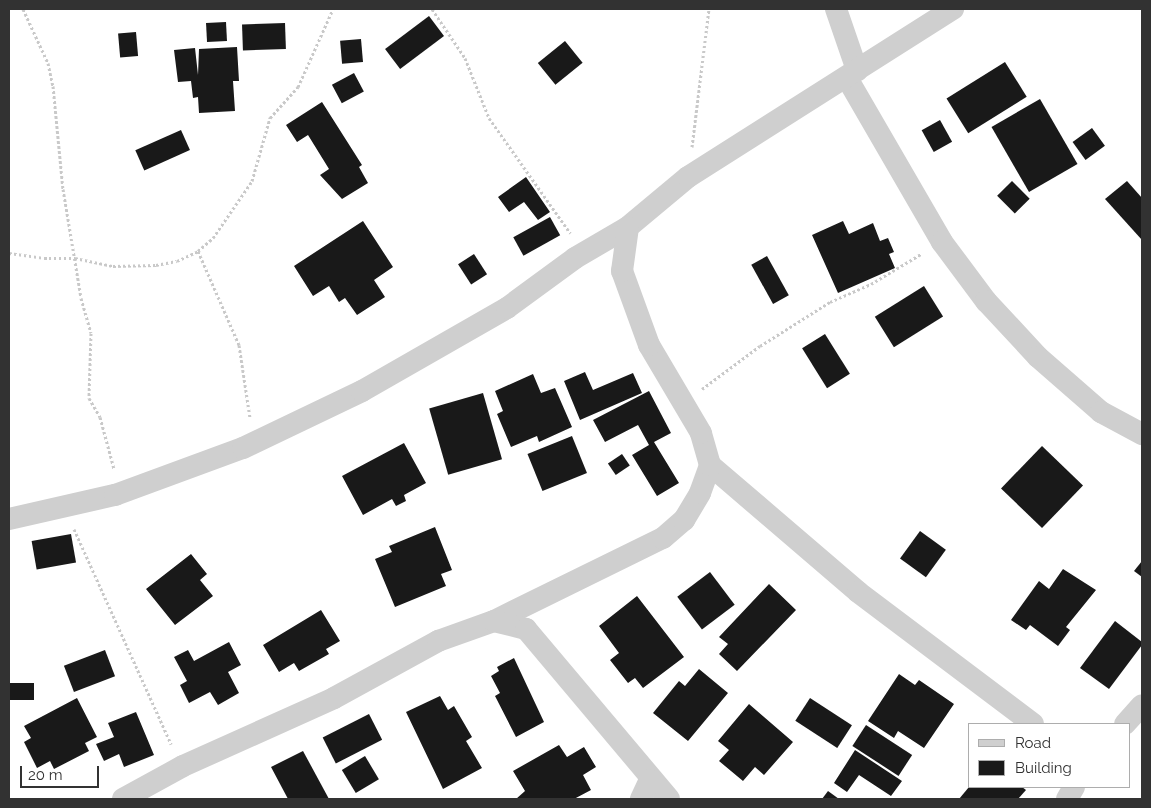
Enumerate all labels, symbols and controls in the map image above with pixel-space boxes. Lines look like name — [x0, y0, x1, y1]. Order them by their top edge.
legend — [968, 723, 1131, 788]
text: Road — [1015, 734, 1051, 752]
scale bar — [22, 756, 101, 788]
text: Building — [1015, 759, 1072, 777]
text: 20 m — [28, 766, 63, 784]

